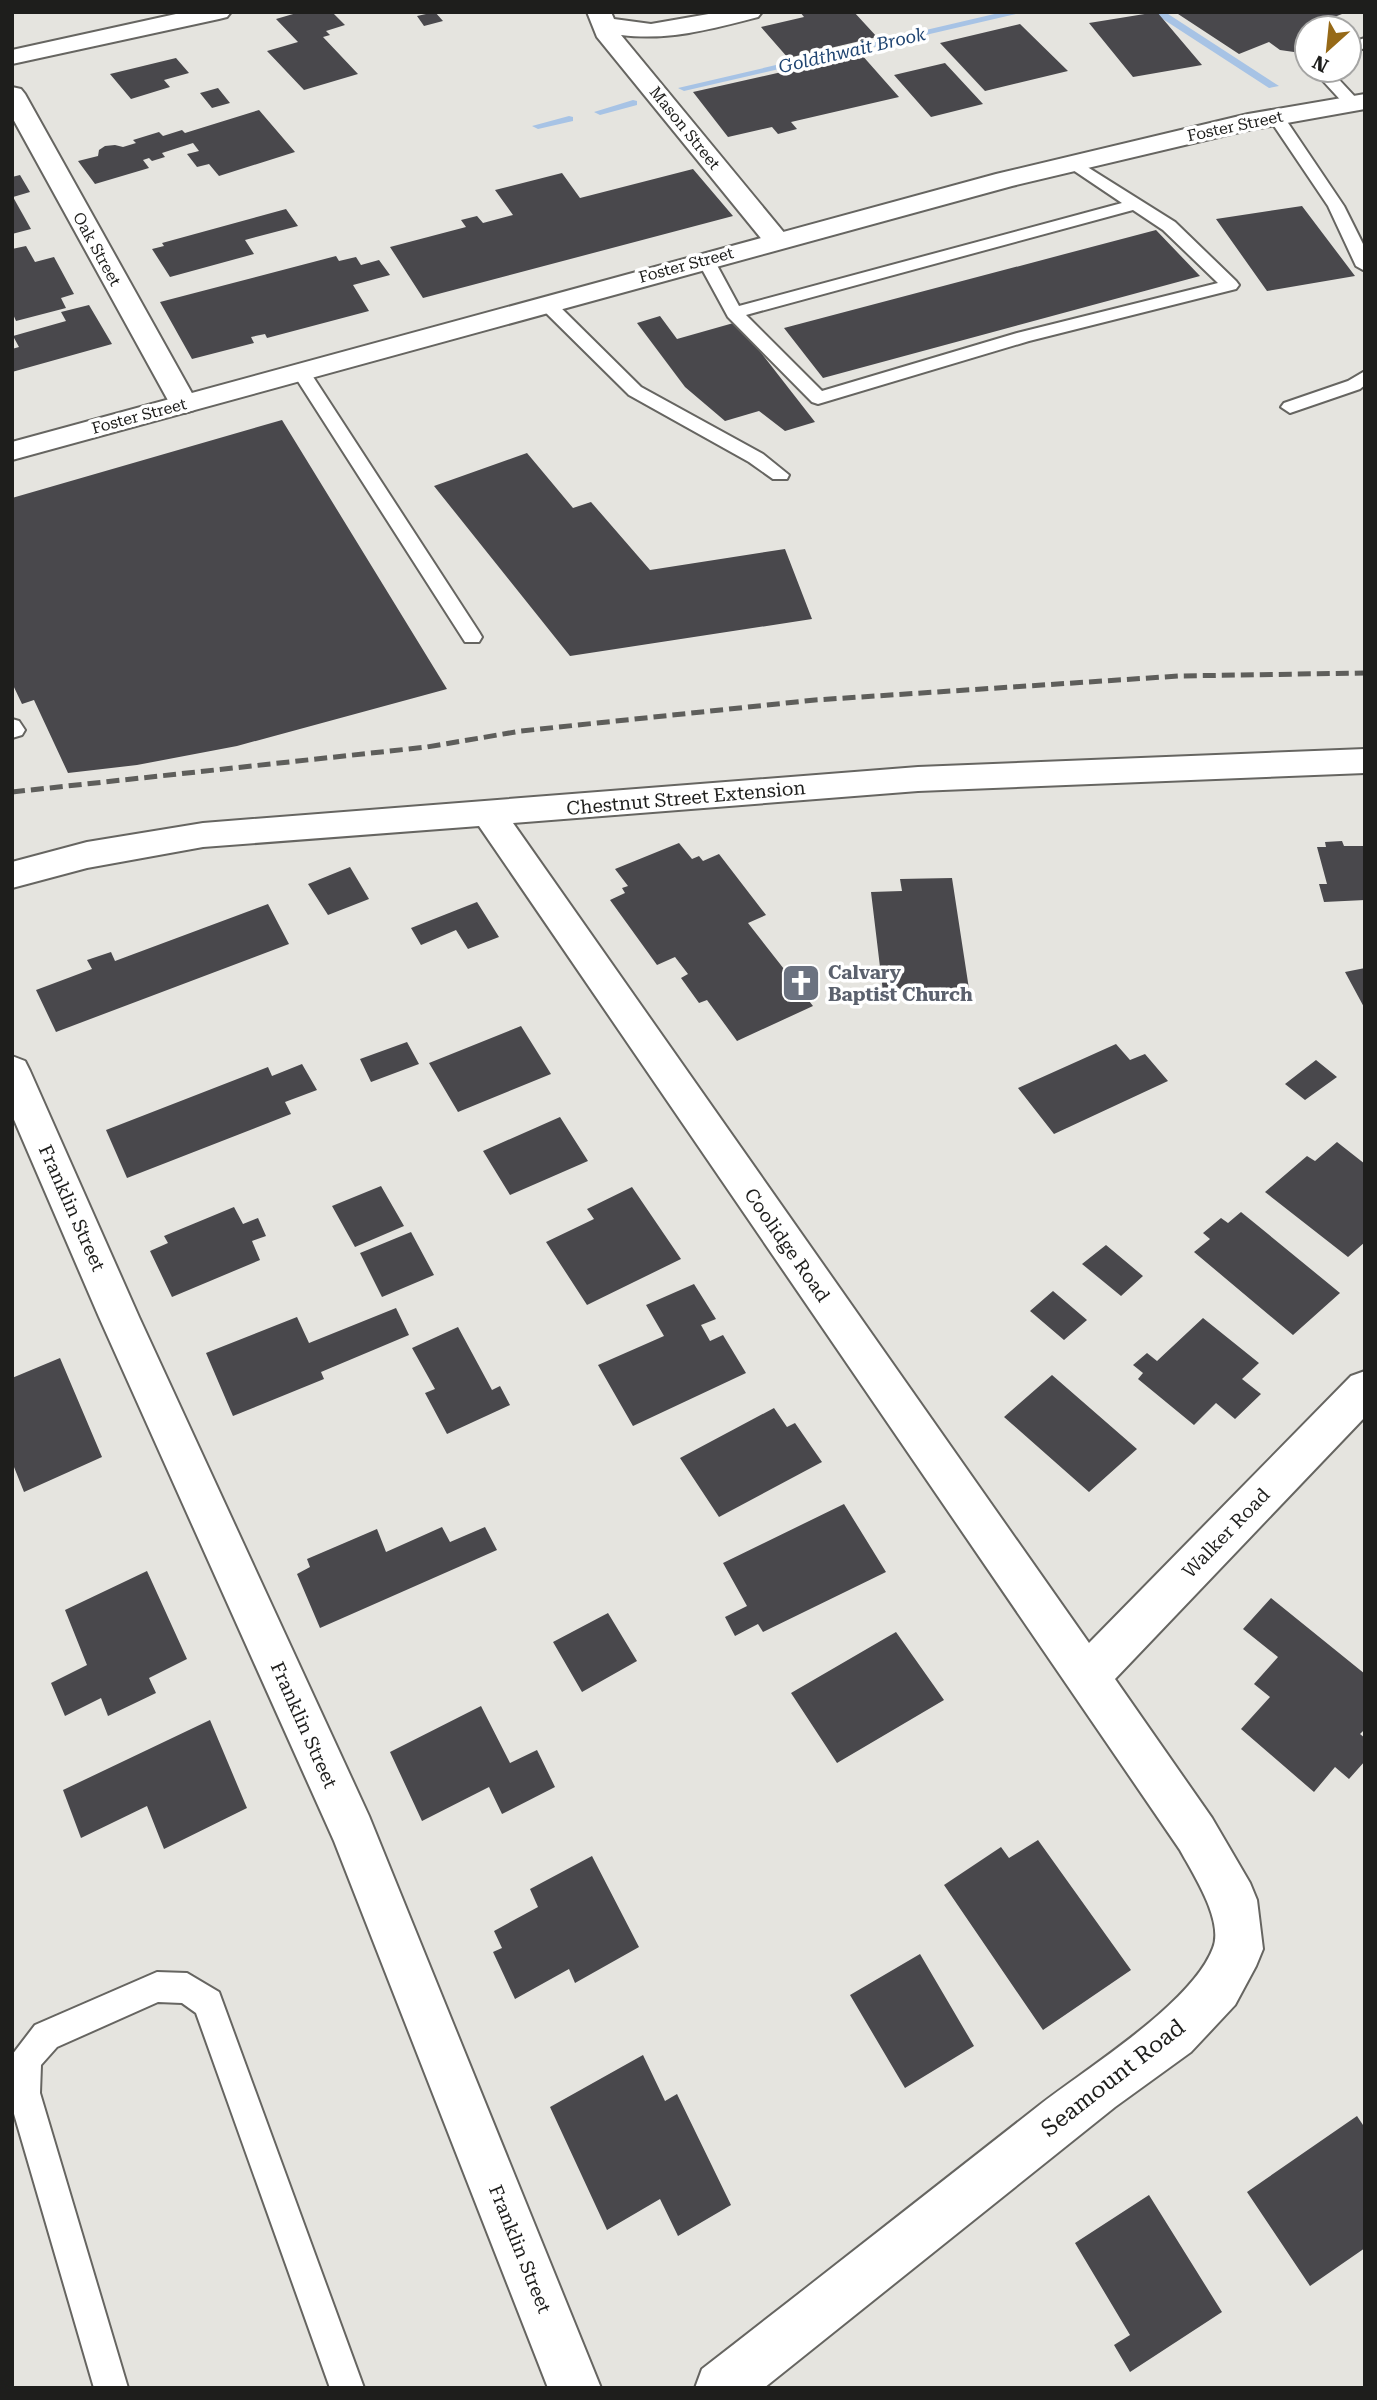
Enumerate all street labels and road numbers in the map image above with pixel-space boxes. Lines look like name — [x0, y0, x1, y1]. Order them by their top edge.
street label: Mason Street — [646, 83, 724, 173]
street label: Foster Street — [1185, 107, 1285, 145]
street label: Oak Street — [69, 209, 125, 289]
street label: Foster Street — [636, 243, 736, 287]
street label: Foster Street — [89, 394, 189, 438]
street label: Chestnut Street Extension — [566, 776, 806, 820]
street label: Franklin Street — [34, 1141, 110, 1275]
street label: Coolidge Road — [739, 1184, 835, 1306]
street label: Walker Road — [1177, 1483, 1275, 1583]
street label: Franklin Street — [266, 1658, 342, 1792]
street label: Seamount Road — [1036, 2013, 1190, 2142]
street label: Franklin Street — [484, 2182, 556, 2316]

